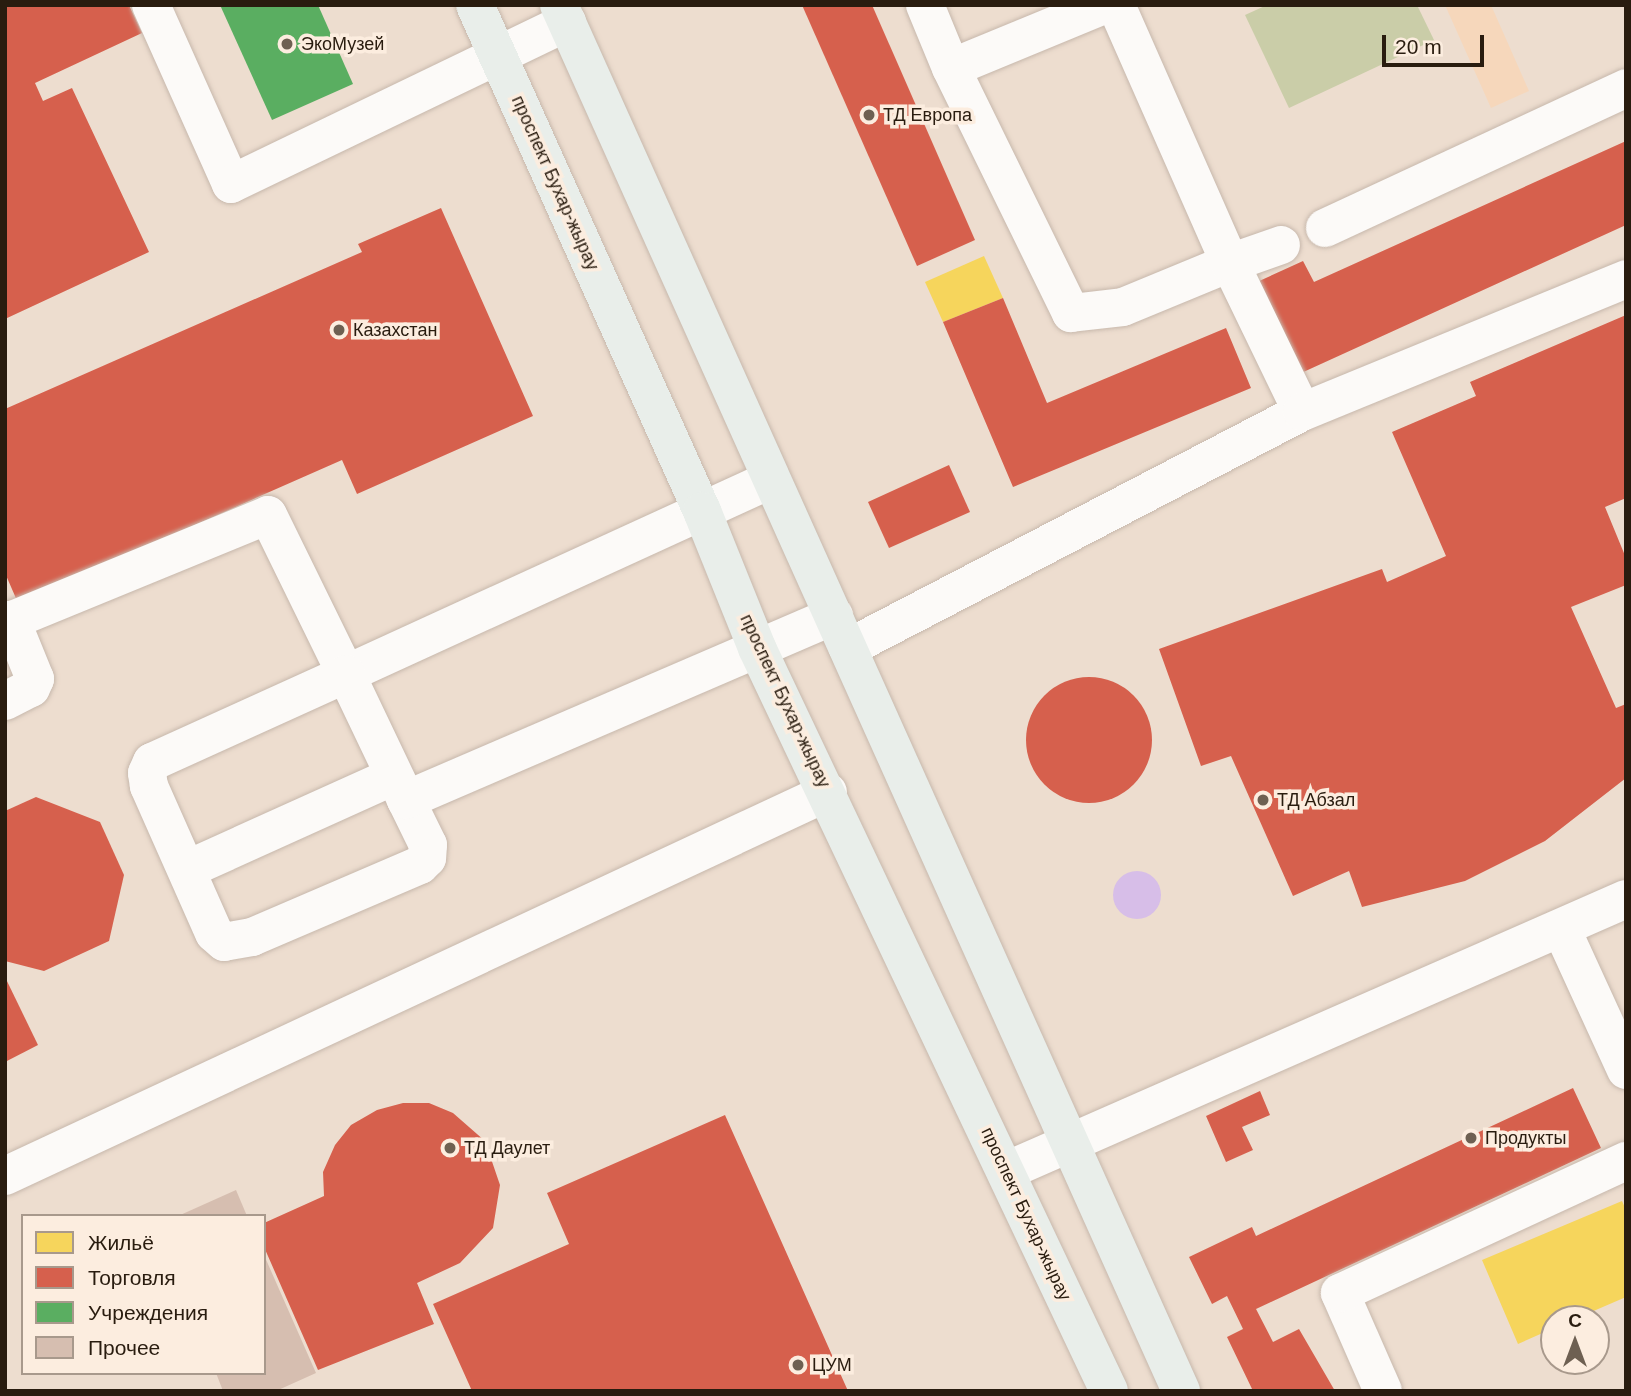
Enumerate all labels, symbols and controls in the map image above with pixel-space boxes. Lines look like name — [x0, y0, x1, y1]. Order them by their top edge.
scale bar — [1386, 21, 1488, 65]
place label: ЭкоМузей — [301, 33, 384, 55]
text: 20 m — [1395, 35, 1442, 58]
marker: ЭкоМузей — [279, 36, 295, 52]
street label: проспект Бухар-жырау — [507, 92, 603, 274]
place label: ТД Европа — [883, 104, 972, 126]
marker: ТД Европа — [861, 107, 877, 123]
place label: Казахстан — [353, 319, 437, 341]
marker: Казахстан — [331, 322, 347, 338]
street label: проспект Бухар-жырау — [735, 611, 835, 791]
place label: ТД Абзал — [1277, 789, 1355, 811]
marker: ТД Абзал — [1255, 792, 1271, 808]
street label: проспект Бухар-жырау — [976, 1124, 1076, 1304]
place label: Продукты — [1485, 1127, 1566, 1149]
marker: Продукты — [1463, 1130, 1479, 1146]
place label: ТД Даулет — [464, 1137, 550, 1159]
marker: ТД Даулет — [442, 1140, 458, 1156]
legend — [21, 1214, 266, 1375]
text: Жильё — [88, 1231, 154, 1254]
text: Торговля — [88, 1266, 176, 1289]
text: Учреждения — [88, 1301, 208, 1324]
north arrow — [1540, 1305, 1610, 1375]
text: С — [1568, 1310, 1582, 1331]
text: Прочее — [88, 1336, 160, 1359]
place label: ЦУМ — [812, 1354, 852, 1376]
marker: ЦУМ — [790, 1357, 806, 1373]

